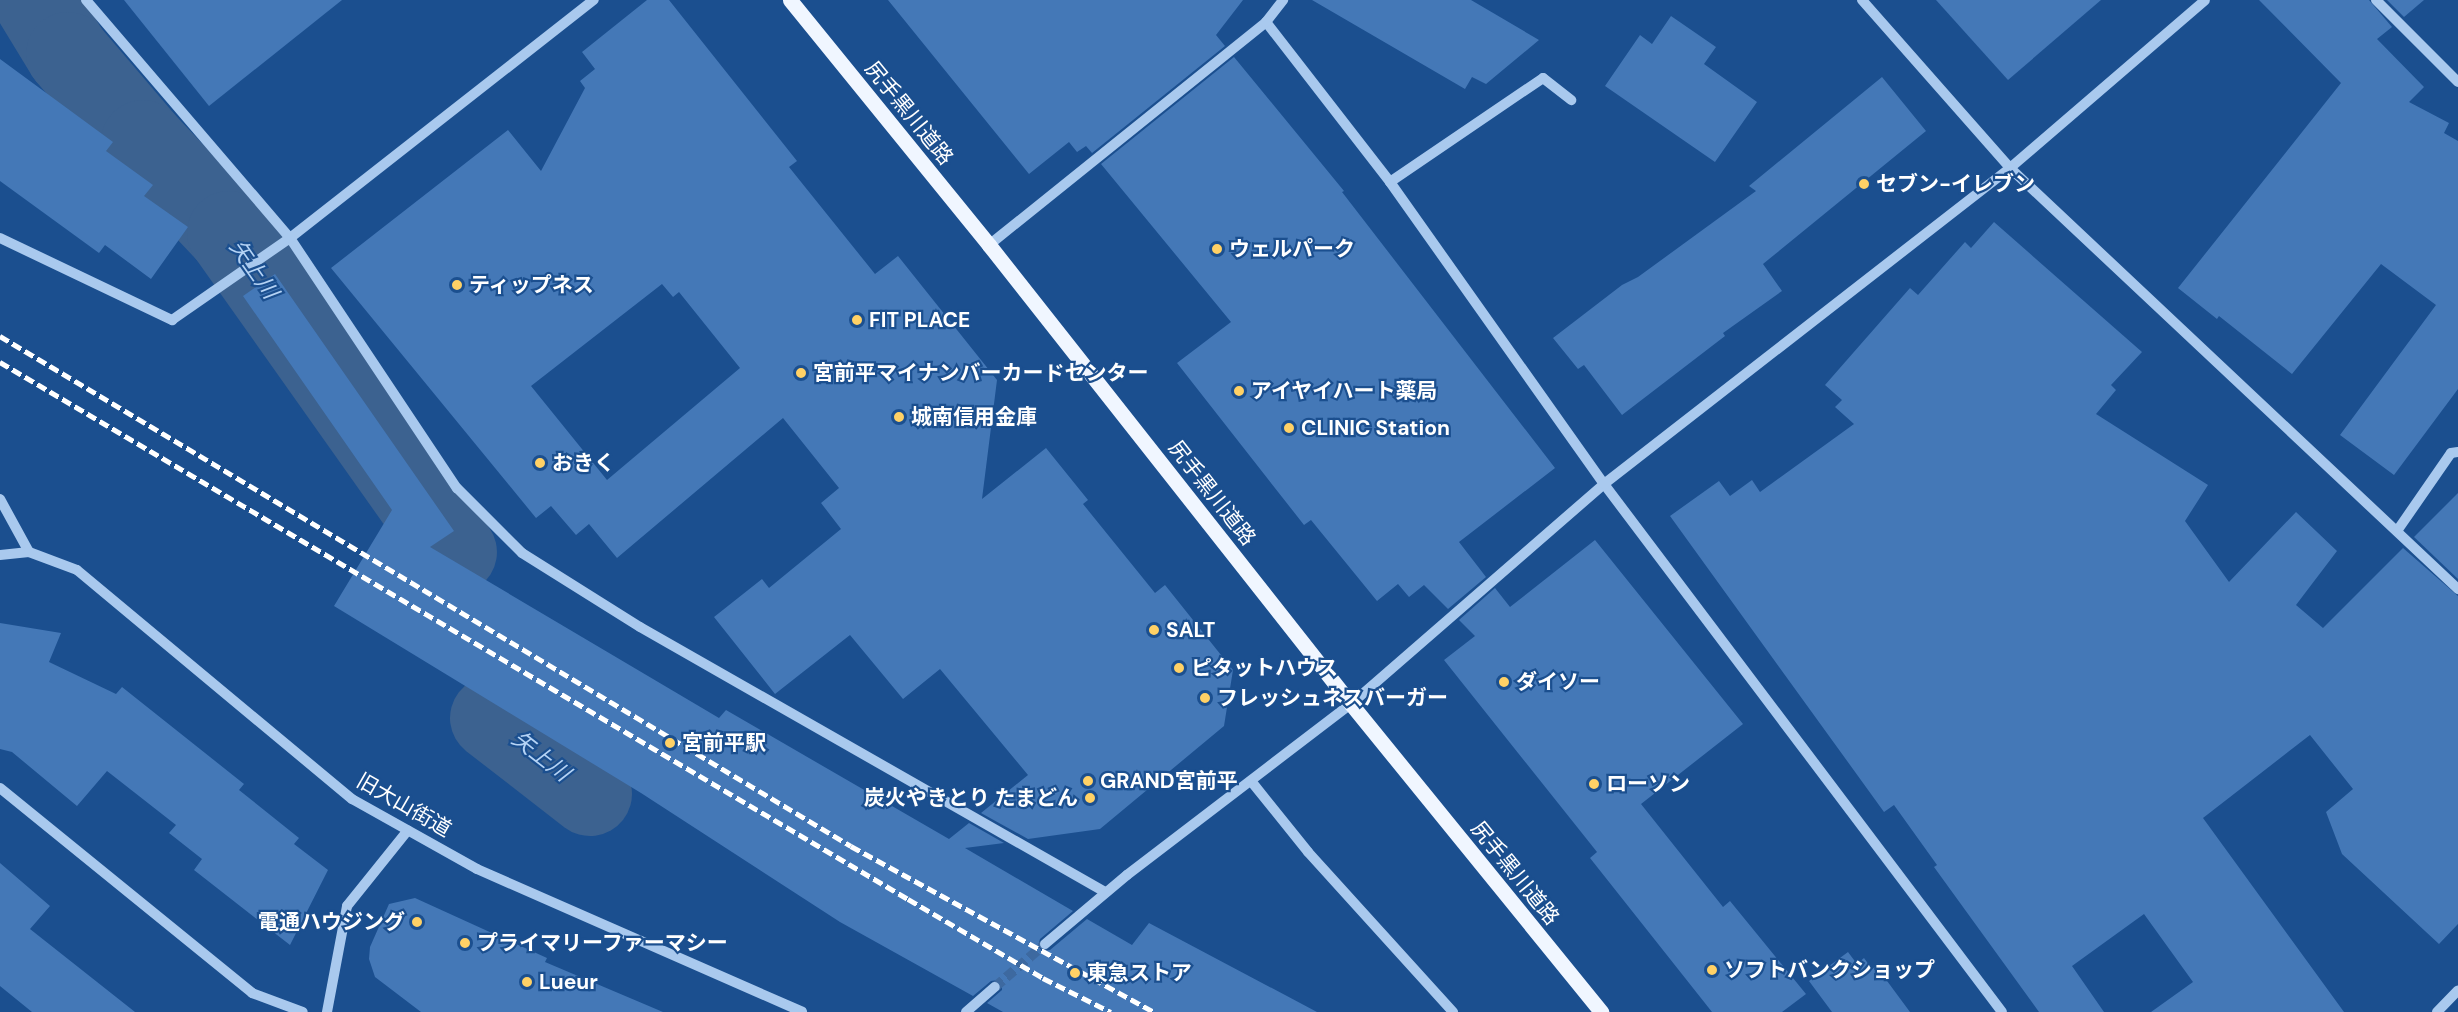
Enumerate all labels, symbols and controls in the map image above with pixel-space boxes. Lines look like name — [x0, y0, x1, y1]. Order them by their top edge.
street label: 尻手黒川道路 — [860, 56, 958, 170]
place label: セブン-イレブン — [1876, 171, 2035, 197]
marker: セブン-イレブン — [1857, 177, 1871, 191]
water label: 矢上川 — [224, 234, 284, 304]
place label: ウェルパーク — [1229, 236, 1355, 262]
marker: ウェルパーク — [1210, 242, 1224, 256]
place label: ティップネス — [469, 272, 595, 298]
marker: ティップネス — [450, 278, 464, 292]
place label: FIT PLACE — [869, 307, 970, 333]
marker: FIT PLACE — [850, 313, 864, 327]
place label: 宮前平マイナンバーカードセンター — [813, 360, 1149, 386]
marker: 宮前平マイナンバーカードセンター — [794, 366, 808, 380]
place label: アイヤイハート薬局 — [1251, 378, 1440, 404]
marker: アイヤイハート薬局 — [1232, 384, 1246, 398]
place label: 城南信用金庫 — [911, 404, 1037, 430]
marker: 城南信用金庫 — [892, 410, 906, 424]
place label: CLINIC Station — [1301, 415, 1450, 441]
marker: CLINIC Station — [1282, 421, 1296, 435]
street label: 尻手黒川道路 — [1163, 436, 1261, 550]
place label: おきく — [552, 450, 615, 476]
marker: おきく — [533, 456, 547, 470]
place label: SALT — [1166, 617, 1215, 643]
marker: SALT — [1147, 623, 1161, 637]
place label: ピタットハウス — [1191, 655, 1338, 681]
marker: ピタットハウス — [1172, 661, 1186, 675]
place label: ダイソー — [1516, 669, 1600, 695]
marker: ダイソー — [1497, 675, 1511, 689]
place label: フレッシュネスバーガー — [1217, 685, 1448, 711]
marker: フレッシュネスバーガー — [1198, 691, 1212, 705]
water label: 矢上川 — [507, 725, 575, 787]
place label: 宮前平駅 — [682, 730, 766, 756]
marker: 宮前平駅 — [663, 736, 677, 750]
street label: 旧大山街道 — [352, 768, 456, 842]
place label: GRAND宮前平 — [1100, 768, 1238, 794]
place label: ローソン — [1606, 771, 1690, 797]
marker: GRAND宮前平 — [1081, 774, 1095, 788]
marker: ローソン — [1587, 777, 1601, 791]
place label: 炭火やきとり たまどん — [863, 785, 1078, 811]
marker: 炭火やきとり たまどん — [1083, 791, 1097, 805]
street label: 尻手黒川道路 — [1466, 816, 1564, 930]
place label: 電通ハウジング — [258, 909, 405, 935]
marker: 電通ハウジング — [410, 915, 424, 929]
place label: プライマリーファーマシー — [477, 930, 729, 956]
marker: プライマリーファーマシー — [458, 936, 472, 950]
place label: ソフトバンクショップ — [1724, 957, 1934, 983]
place label: 東急ストア — [1087, 960, 1192, 986]
marker: ソフトバンクショップ — [1705, 963, 1719, 977]
marker: 東急ストア — [1068, 966, 1082, 980]
place label: Lueur — [539, 969, 598, 995]
marker: Lueur — [520, 975, 534, 989]

